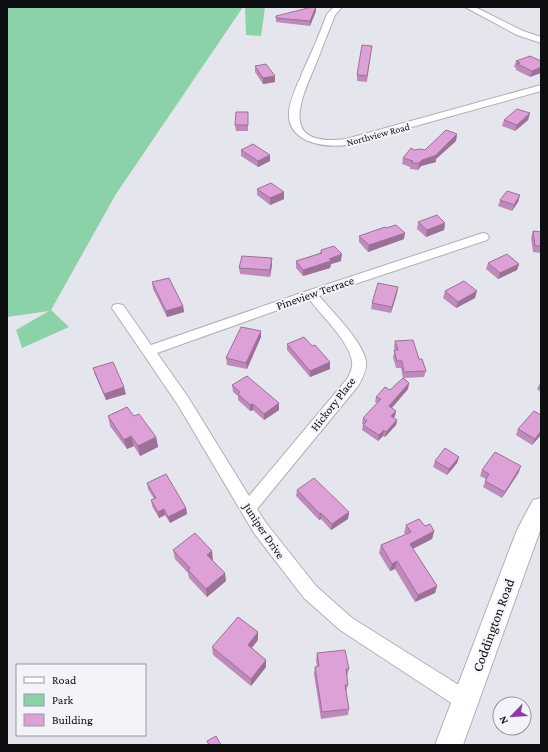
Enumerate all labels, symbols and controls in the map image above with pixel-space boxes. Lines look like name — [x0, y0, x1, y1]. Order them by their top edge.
street label: Northview Road — [345, 121, 412, 148]
street label: Pineview Terrace — [274, 273, 356, 313]
street label: Hickory Place — [308, 374, 358, 434]
street label: Juniper Drive — [240, 500, 288, 561]
street label: Coddington Road — [469, 576, 517, 674]
legend — [16, 664, 146, 736]
text: Road — [52, 673, 77, 687]
text: Park — [52, 693, 74, 707]
north arrow — [492, 696, 532, 736]
text: Building — [52, 713, 93, 727]
text: N — [496, 714, 510, 726]

